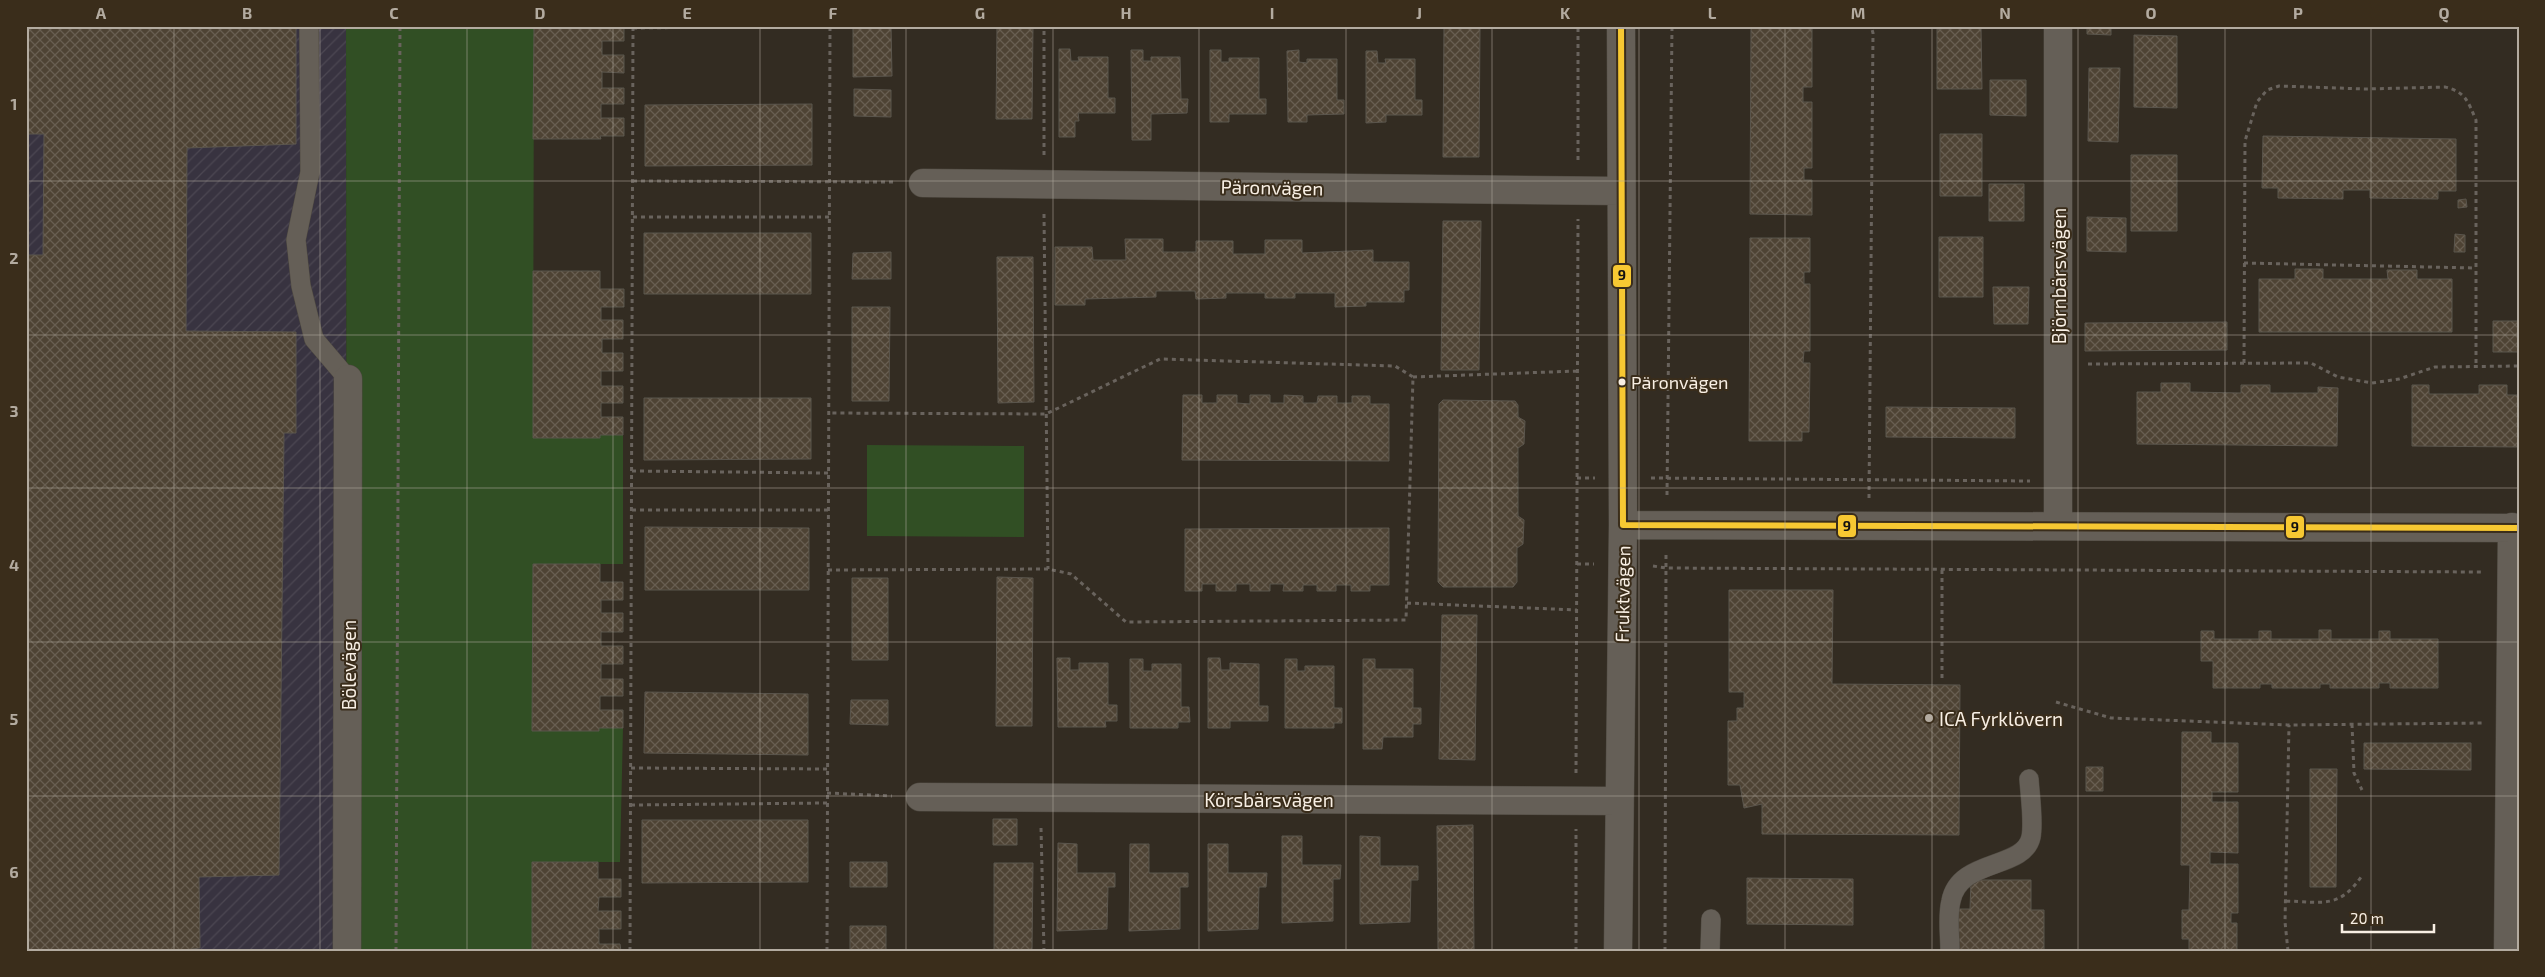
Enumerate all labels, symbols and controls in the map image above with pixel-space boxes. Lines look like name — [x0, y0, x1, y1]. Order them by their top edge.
text: A — [96, 3, 107, 22]
text: B — [242, 3, 252, 22]
text: C — [389, 3, 399, 22]
text: D — [535, 3, 546, 22]
text: E — [682, 3, 692, 22]
text: F — [829, 3, 838, 22]
text: G — [975, 3, 985, 22]
text: H — [1120, 3, 1132, 22]
text: I — [1270, 3, 1274, 22]
text: J — [1416, 3, 1422, 22]
text: K — [1560, 3, 1571, 22]
text: L — [1708, 3, 1717, 22]
text: M — [1851, 3, 1865, 22]
text: N — [1999, 3, 2011, 22]
text: O — [2145, 3, 2157, 22]
text: P — [2293, 3, 2303, 22]
text: Q — [2438, 3, 2450, 23]
text: 1 — [11, 94, 17, 113]
street label: Päronvägen — [1220, 175, 1324, 199]
street label: Björnbärsvägen — [2047, 208, 2070, 344]
text: 2 — [9, 248, 19, 267]
line badge: 9 — [1612, 264, 1632, 288]
text: 9 — [1618, 266, 1626, 283]
place label: Päronvägen — [1631, 371, 1729, 393]
marker: Päronvägen — [1617, 377, 1627, 387]
text: 3 — [9, 401, 19, 420]
line badge: 9 — [1837, 514, 1857, 538]
line badge: 9 — [2285, 515, 2305, 539]
text: 9 — [1843, 517, 1851, 534]
text: 9 — [2291, 518, 2299, 535]
street label: Fruktvägen — [1610, 545, 1634, 643]
text: 4 — [9, 555, 19, 574]
street label: Bölevägen — [337, 620, 360, 710]
place label: ICA Fyrklövern — [1939, 707, 2063, 730]
text: 5 — [10, 709, 19, 728]
marker: ICA Fyrklövern — [1923, 712, 1935, 724]
street label: Körsbärsvägen — [1204, 788, 1334, 811]
text: 6 — [9, 862, 19, 881]
scale bar — [2342, 902, 2435, 934]
text: 20 m — [2350, 909, 2384, 927]

